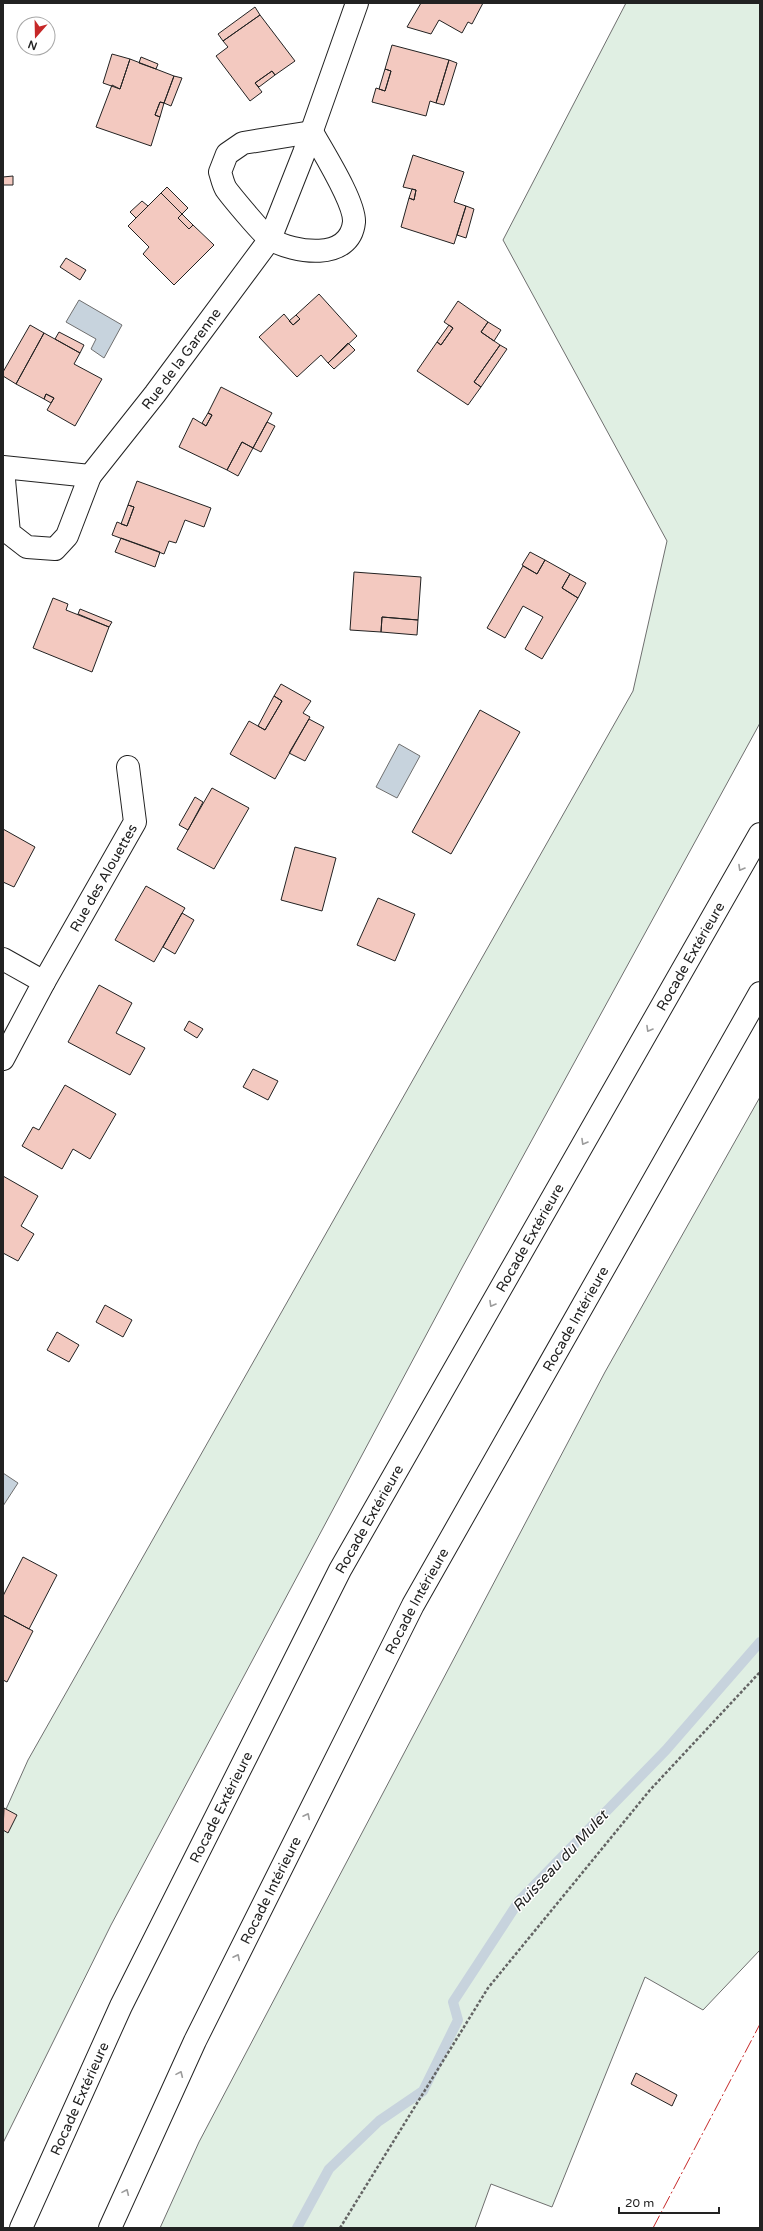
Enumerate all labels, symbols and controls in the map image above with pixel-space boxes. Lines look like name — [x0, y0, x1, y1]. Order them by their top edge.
north arrow — [16, 16, 56, 56]
text: N — [26, 37, 39, 53]
street label: Rue de la Garenne — [138, 305, 224, 413]
street label: Rue des Alouettes — [66, 821, 141, 935]
one-way arrow — [738, 864, 745, 871]
street label: Rocade Extérieure — [653, 899, 728, 1014]
one-way arrow — [646, 1025, 653, 1032]
one-way arrow — [582, 1138, 589, 1145]
street label: Rocade Extérieure — [492, 1180, 567, 1295]
street label: Rocade Intérieure — [539, 1263, 612, 1374]
one-way arrow — [489, 1300, 496, 1307]
street label: Rocade Extérieure — [331, 1462, 407, 1576]
street label: Rocade Intérieure — [381, 1545, 452, 1657]
street label: Rocade Extérieure — [186, 1749, 256, 1866]
water label: Ruisseau du Mulet — [508, 1805, 613, 1915]
one-way arrow — [303, 1813, 310, 1820]
street label: Rocade Intérieure — [236, 1834, 304, 1947]
one-way arrow — [232, 1954, 239, 1962]
street label: Rocade Extérieure — [46, 2039, 112, 2158]
one-way arrow — [175, 2071, 183, 2078]
one-way arrow — [121, 2189, 129, 2197]
scale bar — [619, 2189, 719, 2215]
text: 20 m — [625, 2196, 654, 2210]

